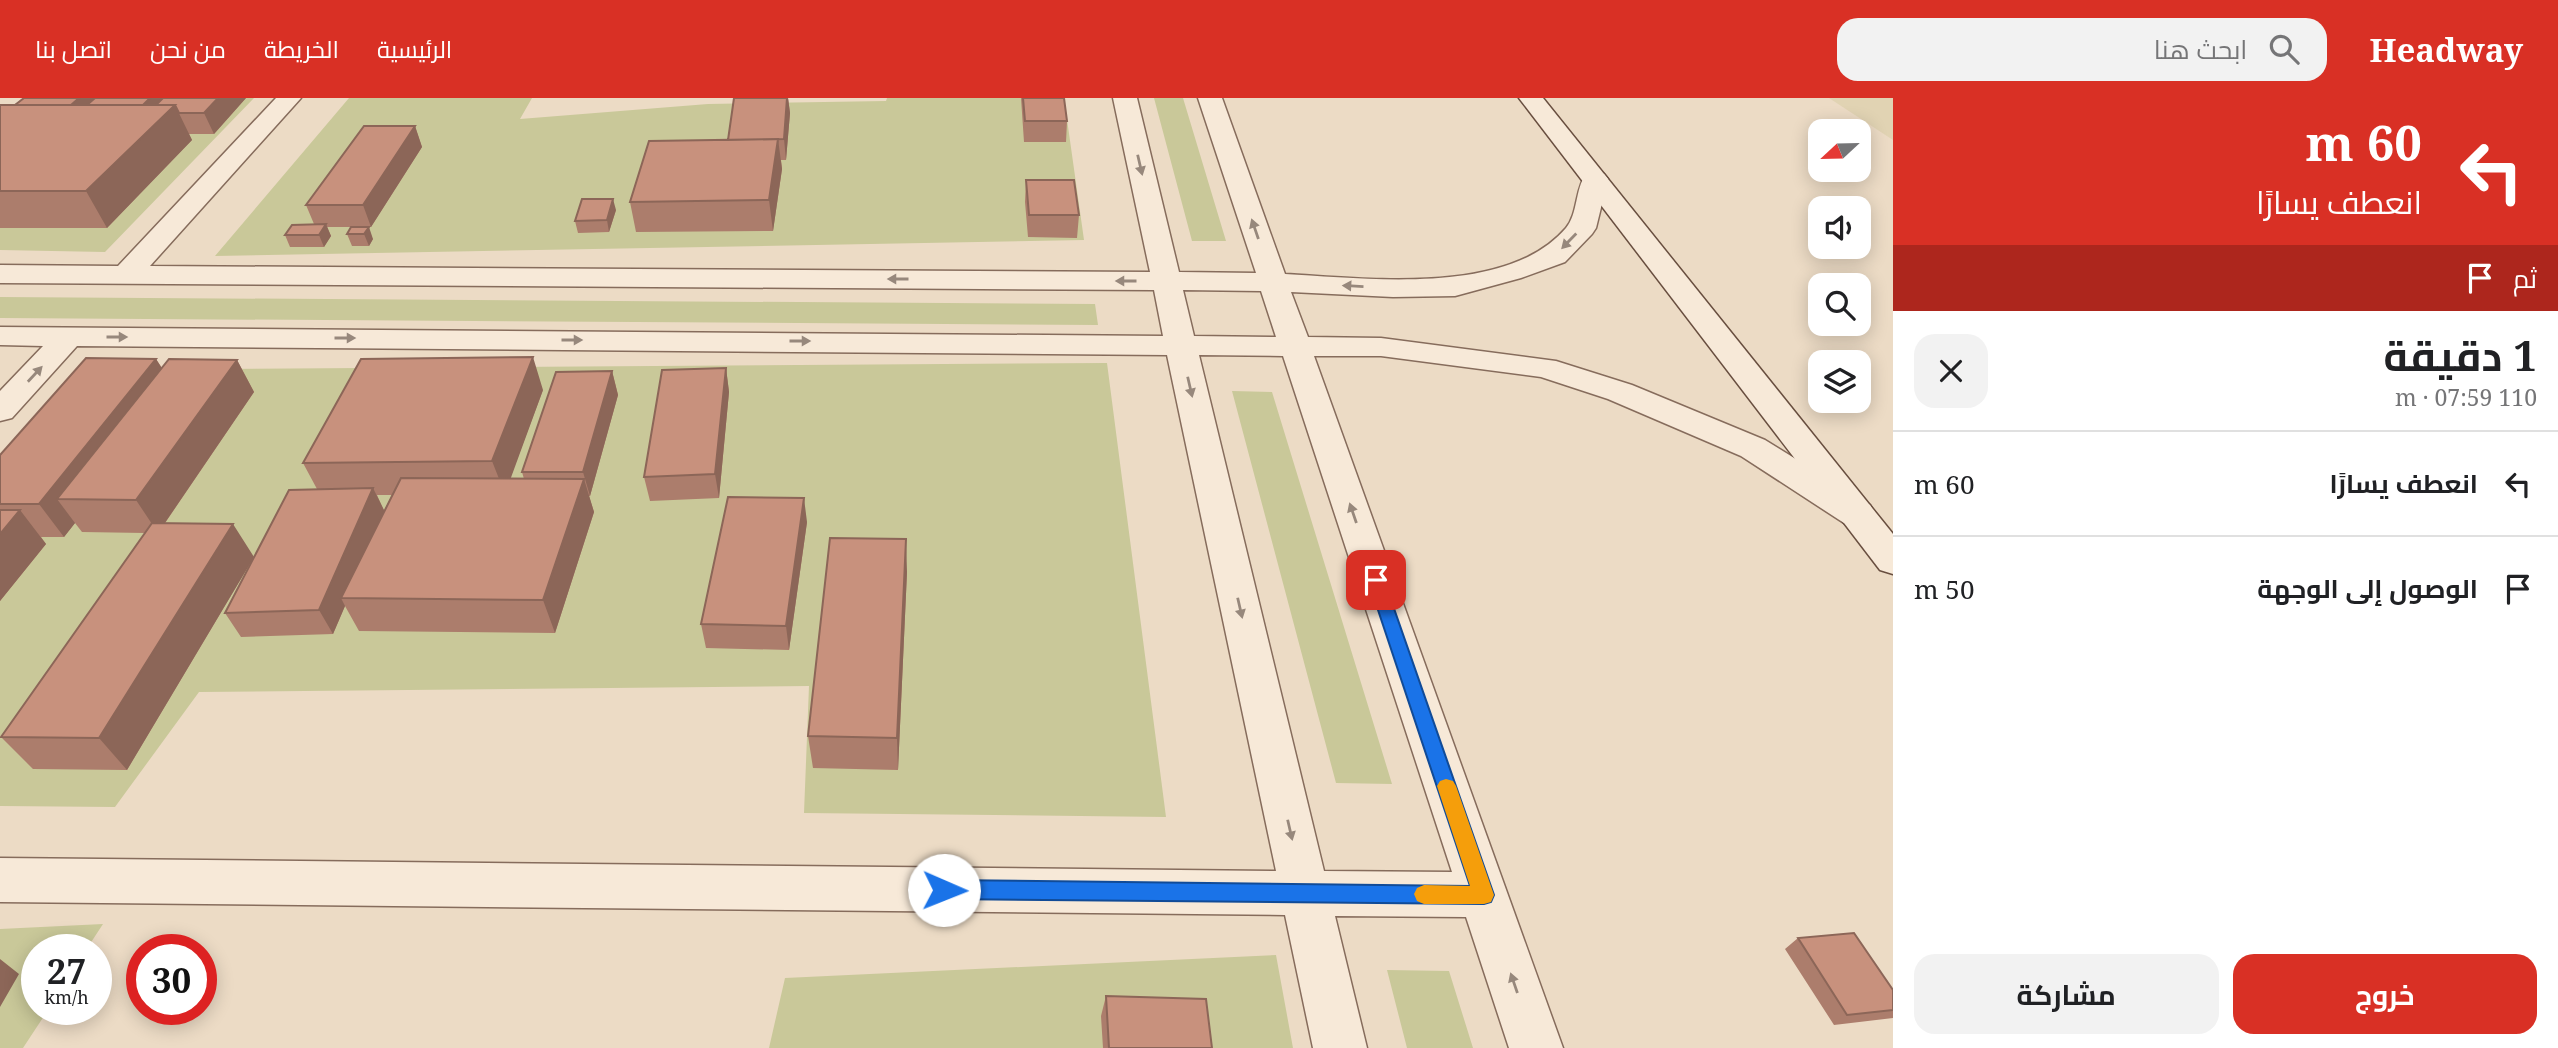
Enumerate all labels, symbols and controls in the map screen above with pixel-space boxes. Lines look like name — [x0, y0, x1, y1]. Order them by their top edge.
search box — [1837, 18, 2327, 81]
text: Headway — [2369, 27, 2523, 72]
icon: search — [2265, 30, 2303, 68]
text: ابحث هنا — [2154, 31, 2247, 67]
text: اتصل بنا — [35, 32, 112, 65]
text: من نحن — [150, 32, 226, 65]
text: الخريطة — [264, 32, 339, 65]
text: الرئيسية — [377, 32, 452, 65]
text: 60 m — [2306, 109, 2422, 175]
north arrow — [1808, 119, 1871, 182]
map controls — [1808, 119, 1871, 413]
icon: left — [2446, 126, 2537, 217]
one-way arrow — [1135, 154, 1146, 176]
text: انعطف يسارًا — [2256, 180, 2422, 223]
button: sound — [1808, 196, 1871, 259]
one-way arrow — [1249, 218, 1260, 239]
one-way arrow — [1562, 232, 1578, 249]
icon: arrive — [2461, 259, 2499, 297]
text: ثم — [2513, 260, 2537, 296]
one-way arrow — [887, 273, 909, 285]
button: search — [1808, 273, 1871, 336]
one-way arrow — [1114, 275, 1136, 287]
one-way arrow — [1342, 280, 1364, 291]
text: 1 دقيقة — [2384, 326, 2537, 383]
one-way arrow — [106, 331, 128, 342]
one-way arrow — [334, 332, 356, 344]
one-way arrow — [561, 334, 583, 345]
button: close — [1914, 334, 1988, 408]
one-way arrow — [789, 335, 811, 347]
button: layers — [1808, 350, 1871, 413]
one-way arrow — [26, 366, 42, 383]
one-way arrow — [1184, 376, 1195, 398]
text: 110 m · 07:59 — [2395, 381, 2537, 413]
text: انعطف يسارًا — [2329, 465, 2478, 501]
icon: left — [2499, 465, 2537, 503]
text: 60 m — [1914, 466, 1974, 502]
one-way arrow — [1347, 503, 1358, 524]
pin — [1346, 550, 1406, 610]
icon: arrive — [1357, 561, 1395, 599]
text: الوصول إلى الوجهة — [2257, 570, 2478, 606]
icon: arrive — [2499, 570, 2537, 608]
text: 50 m — [1914, 571, 1974, 607]
one-way arrow — [1235, 597, 1246, 619]
one-way arrow — [1285, 819, 1296, 841]
position arrow — [907, 853, 981, 927]
speed limit sign: 30 — [126, 934, 217, 1025]
text: 27 — [47, 947, 86, 994]
button: مشاركة — [1914, 954, 2219, 1034]
button: خروج — [2233, 954, 2537, 1034]
one-way arrow — [1508, 973, 1519, 994]
text: km/h — [44, 985, 89, 1009]

